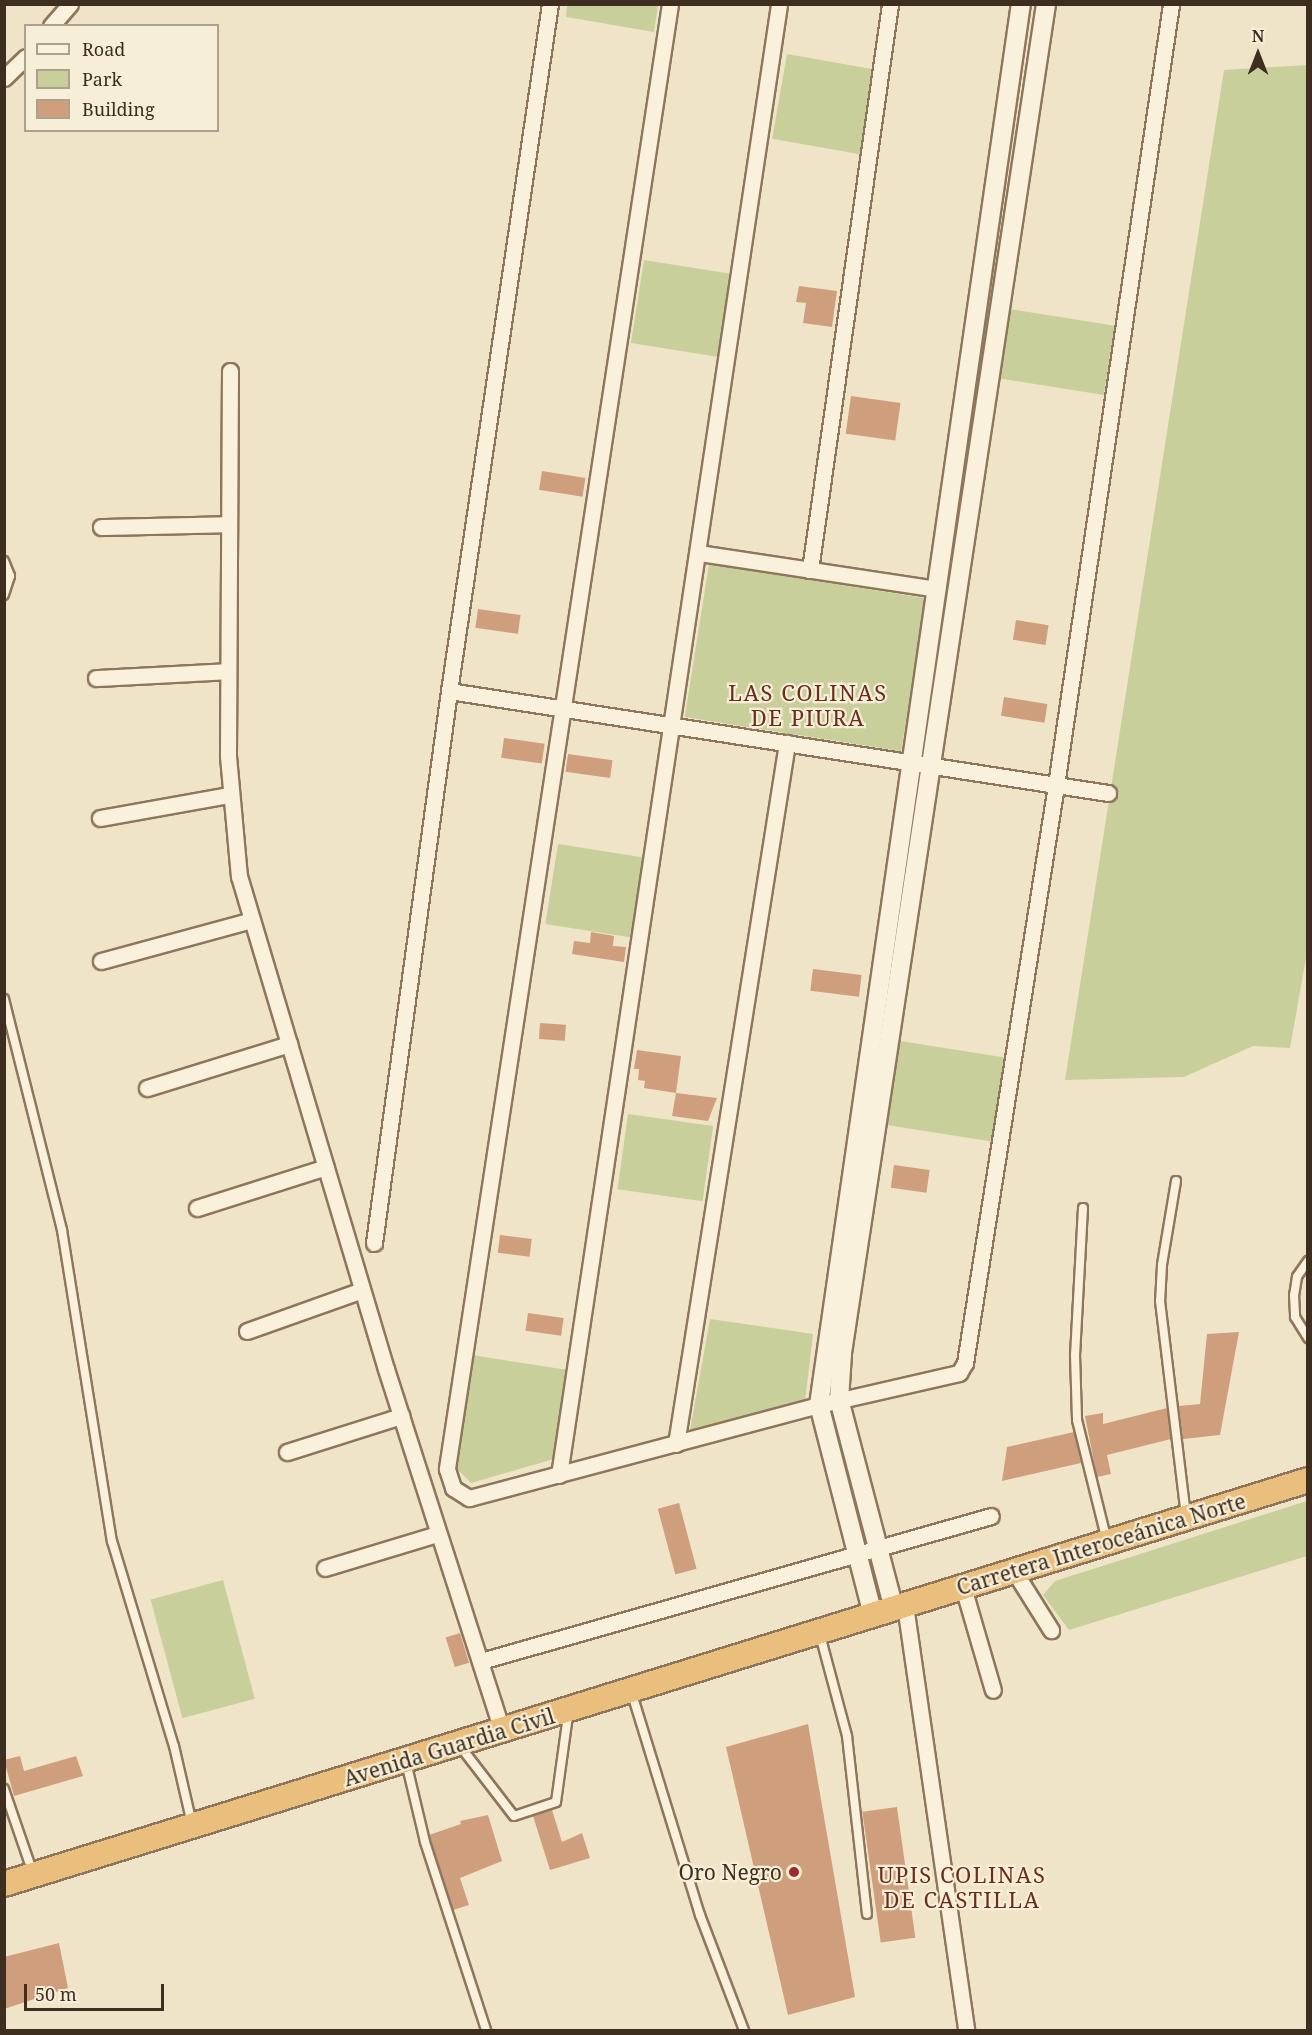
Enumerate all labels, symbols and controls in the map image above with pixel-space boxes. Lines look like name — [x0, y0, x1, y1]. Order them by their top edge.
legend — [24, 24, 219, 132]
north arrow — [1228, 24, 1288, 84]
text: N — [1252, 25, 1264, 47]
text: Road — [82, 37, 125, 61]
text: Park — [82, 67, 122, 91]
text: Building — [82, 97, 155, 121]
district label: LAS COLINAS DE PIURA — [728, 679, 888, 730]
street label: Carretera Interoceánica Norte — [953, 1488, 1249, 1600]
street label: Avenida Guardia Civil — [340, 1703, 558, 1791]
place label: Oro Negro — [678, 1859, 782, 1885]
district label: UPIS COLINAS DE CASTILLA — [878, 1861, 1046, 1912]
marker: Oro Negro — [787, 1865, 801, 1879]
scale bar — [27, 1972, 166, 2010]
text: 50 m — [35, 1982, 77, 2006]

